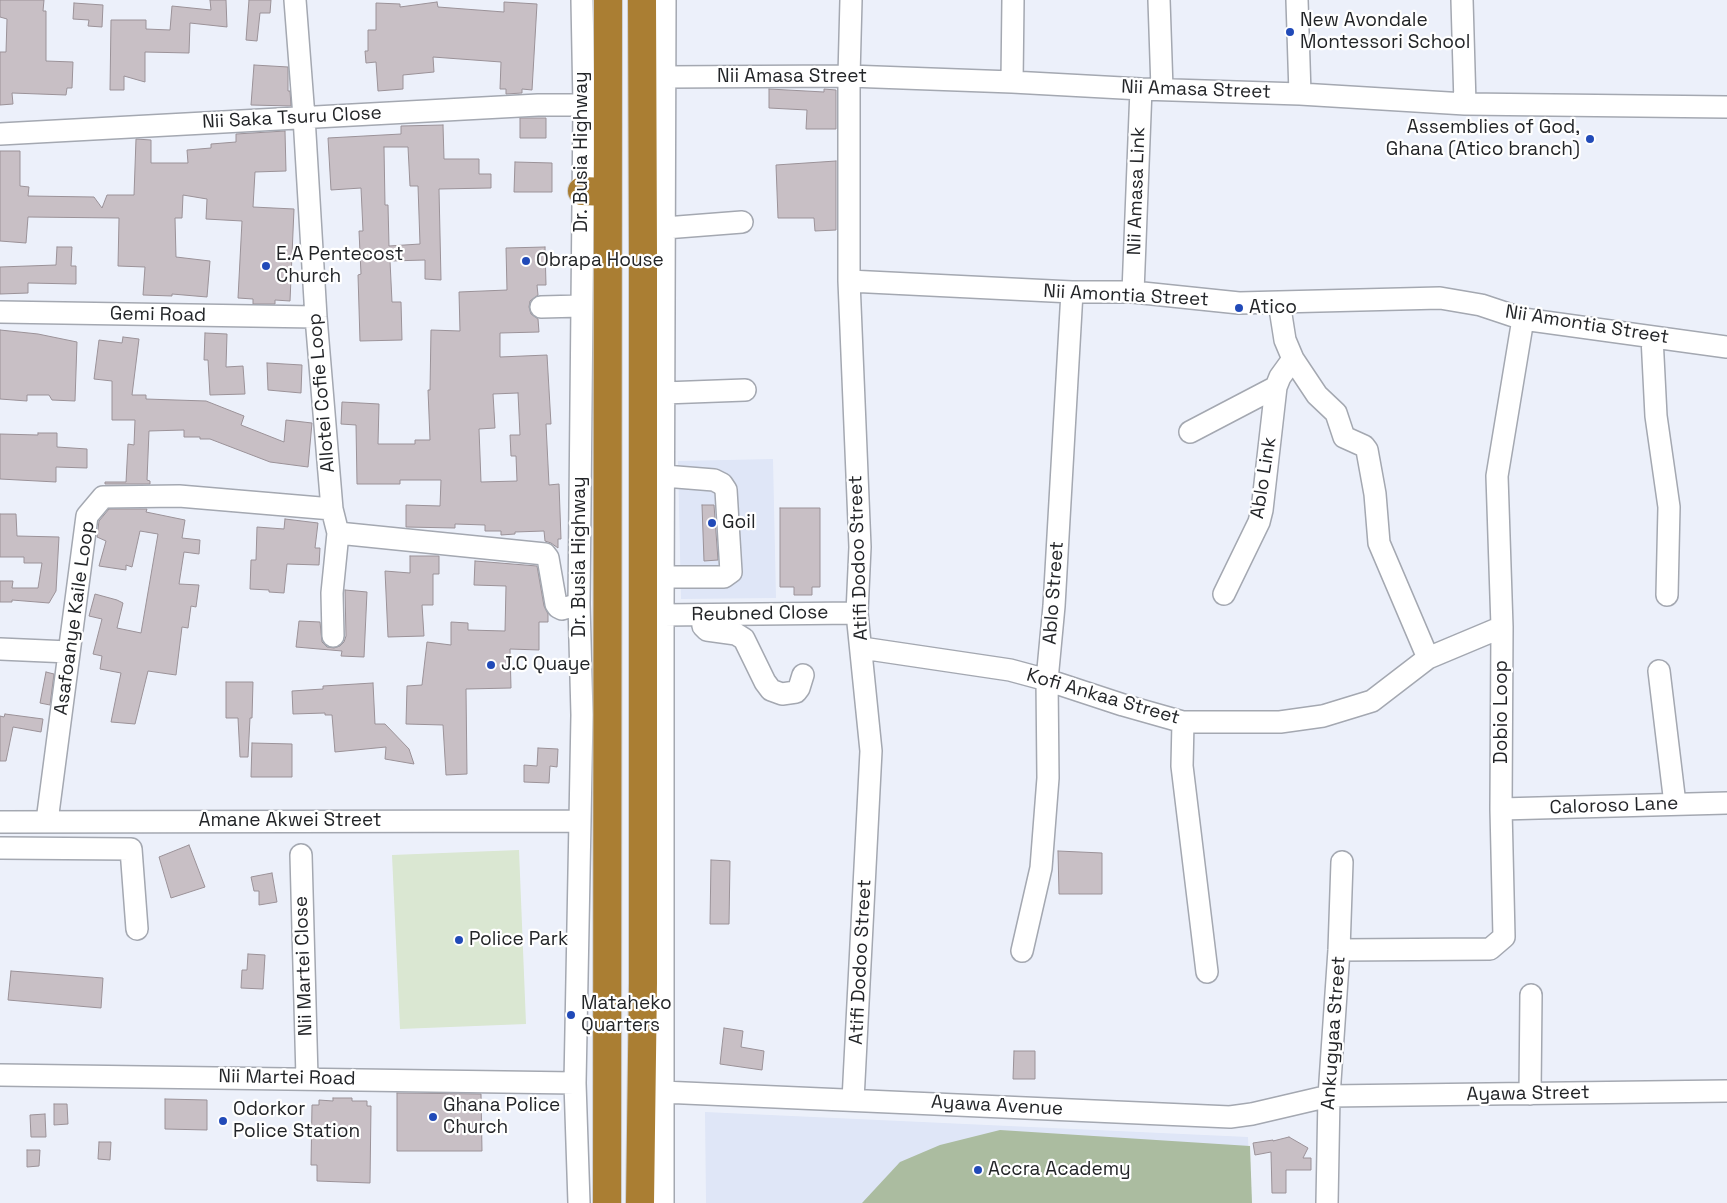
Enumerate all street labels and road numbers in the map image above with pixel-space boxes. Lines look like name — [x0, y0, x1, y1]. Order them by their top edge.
street label: Nii Amasa Street — [717, 66, 867, 88]
street label: Dr. Busia Highway — [571, 71, 593, 233]
street label: Nii Amasa Street — [1121, 76, 1271, 104]
street label: Nii Saka Tsuru Close — [202, 102, 382, 134]
street label: Nii Amasa Link — [1123, 126, 1151, 256]
street label: Nii Amontia Street — [1043, 280, 1209, 312]
street label: Nii Amontia Street — [1503, 301, 1671, 349]
street label: Gemi Road — [110, 303, 206, 327]
street label: Allotei Cofie Loop — [304, 312, 340, 474]
street label: Ablo Link — [1246, 436, 1282, 520]
street label: Atifi Dodoo Street — [845, 475, 873, 641]
street label: Dr. Busia Highway — [569, 476, 591, 638]
street label: Asafoanye Kaile Loop — [50, 519, 100, 717]
street label: Ablo Street — [1039, 541, 1069, 645]
street label: Reubned Close — [691, 601, 829, 627]
street label: Dobio Loop — [1491, 660, 1513, 764]
street label: Kofi Ankaa Street — [1024, 664, 1182, 730]
street label: Caloroso Lane — [1549, 792, 1679, 820]
street label: Amane Akwei Street — [198, 810, 382, 832]
street label: Atifi Dodoo Street — [845, 879, 877, 1045]
street label: Nii Martei Close — [290, 895, 318, 1037]
street label: Ankugyaa Street — [1317, 955, 1351, 1111]
street label: Nii Martei Road — [218, 1065, 356, 1091]
street label: Ayawa Street — [1466, 1082, 1590, 1106]
street label: Ayawa Avenue — [930, 1091, 1064, 1121]

